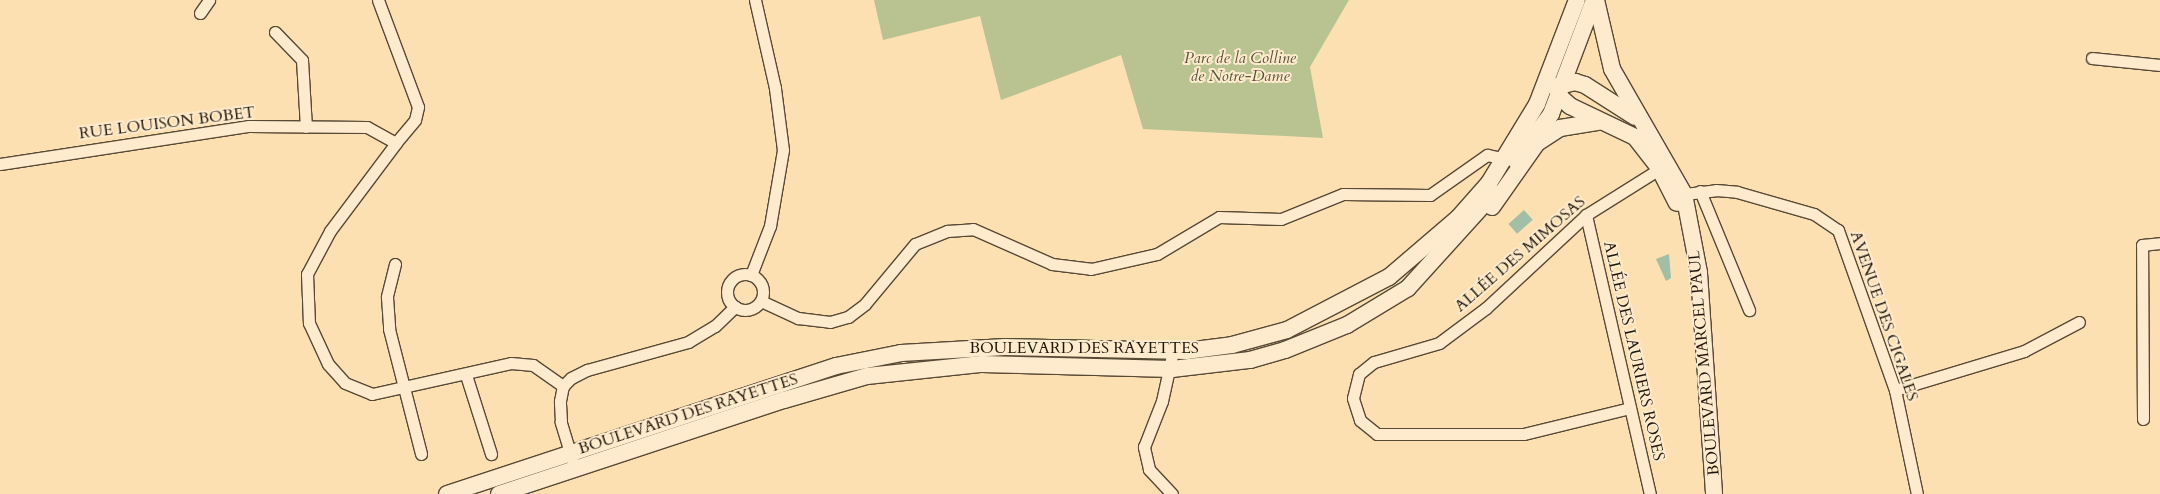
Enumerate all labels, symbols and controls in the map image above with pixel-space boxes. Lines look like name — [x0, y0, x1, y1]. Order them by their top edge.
park label: Parc de la Colline de Notre-Dame — [1184, 48, 1296, 86]
street label: RUE LOUISON BOBET — [78, 103, 256, 143]
street label: ALLÉE DES MIMOSAS — [1451, 192, 1589, 316]
street label: AVENUE DES CIGALES — [1846, 229, 1922, 403]
street label: ALLÉE DES LAURIERS ROSES — [1599, 239, 1669, 463]
street label: BOULEVARD MARCEL PAUL — [1685, 250, 1723, 476]
street label: BOULEVARD DES RAYETTES — [969, 338, 1199, 358]
street label: BOULEVARD DES RAYETTES — [576, 369, 800, 459]

